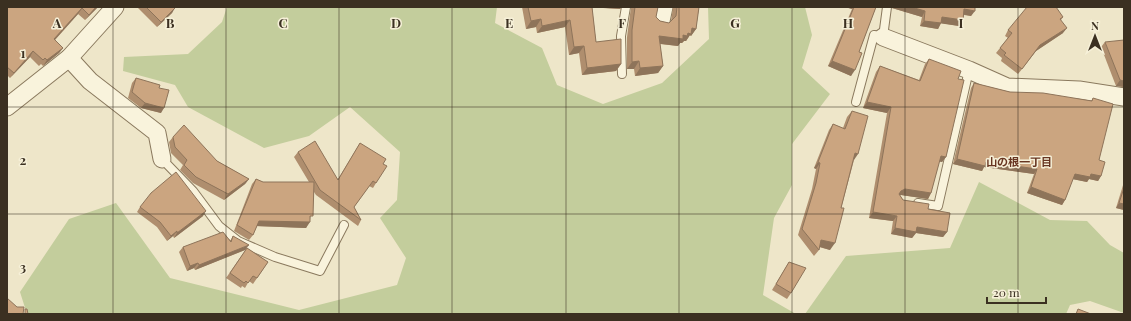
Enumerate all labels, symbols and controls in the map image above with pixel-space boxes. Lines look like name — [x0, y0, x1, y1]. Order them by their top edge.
text: A — [52, 14, 62, 31]
text: B — [166, 14, 175, 31]
text: C — [278, 14, 288, 31]
text: D — [391, 14, 401, 31]
text: E — [505, 14, 513, 31]
text: F — [618, 14, 626, 31]
text: G — [730, 14, 740, 31]
text: H — [843, 14, 853, 31]
text: I — [959, 14, 964, 31]
north arrow — [1075, 16, 1115, 56]
text: N — [1091, 18, 1099, 33]
text: 1 — [21, 44, 26, 61]
text: 2 — [20, 151, 27, 168]
district label: 山の根一丁目 — [986, 154, 1052, 169]
text: 3 — [20, 258, 26, 275]
scale bar — [987, 279, 1046, 305]
text: 20 m — [993, 284, 1020, 300]

